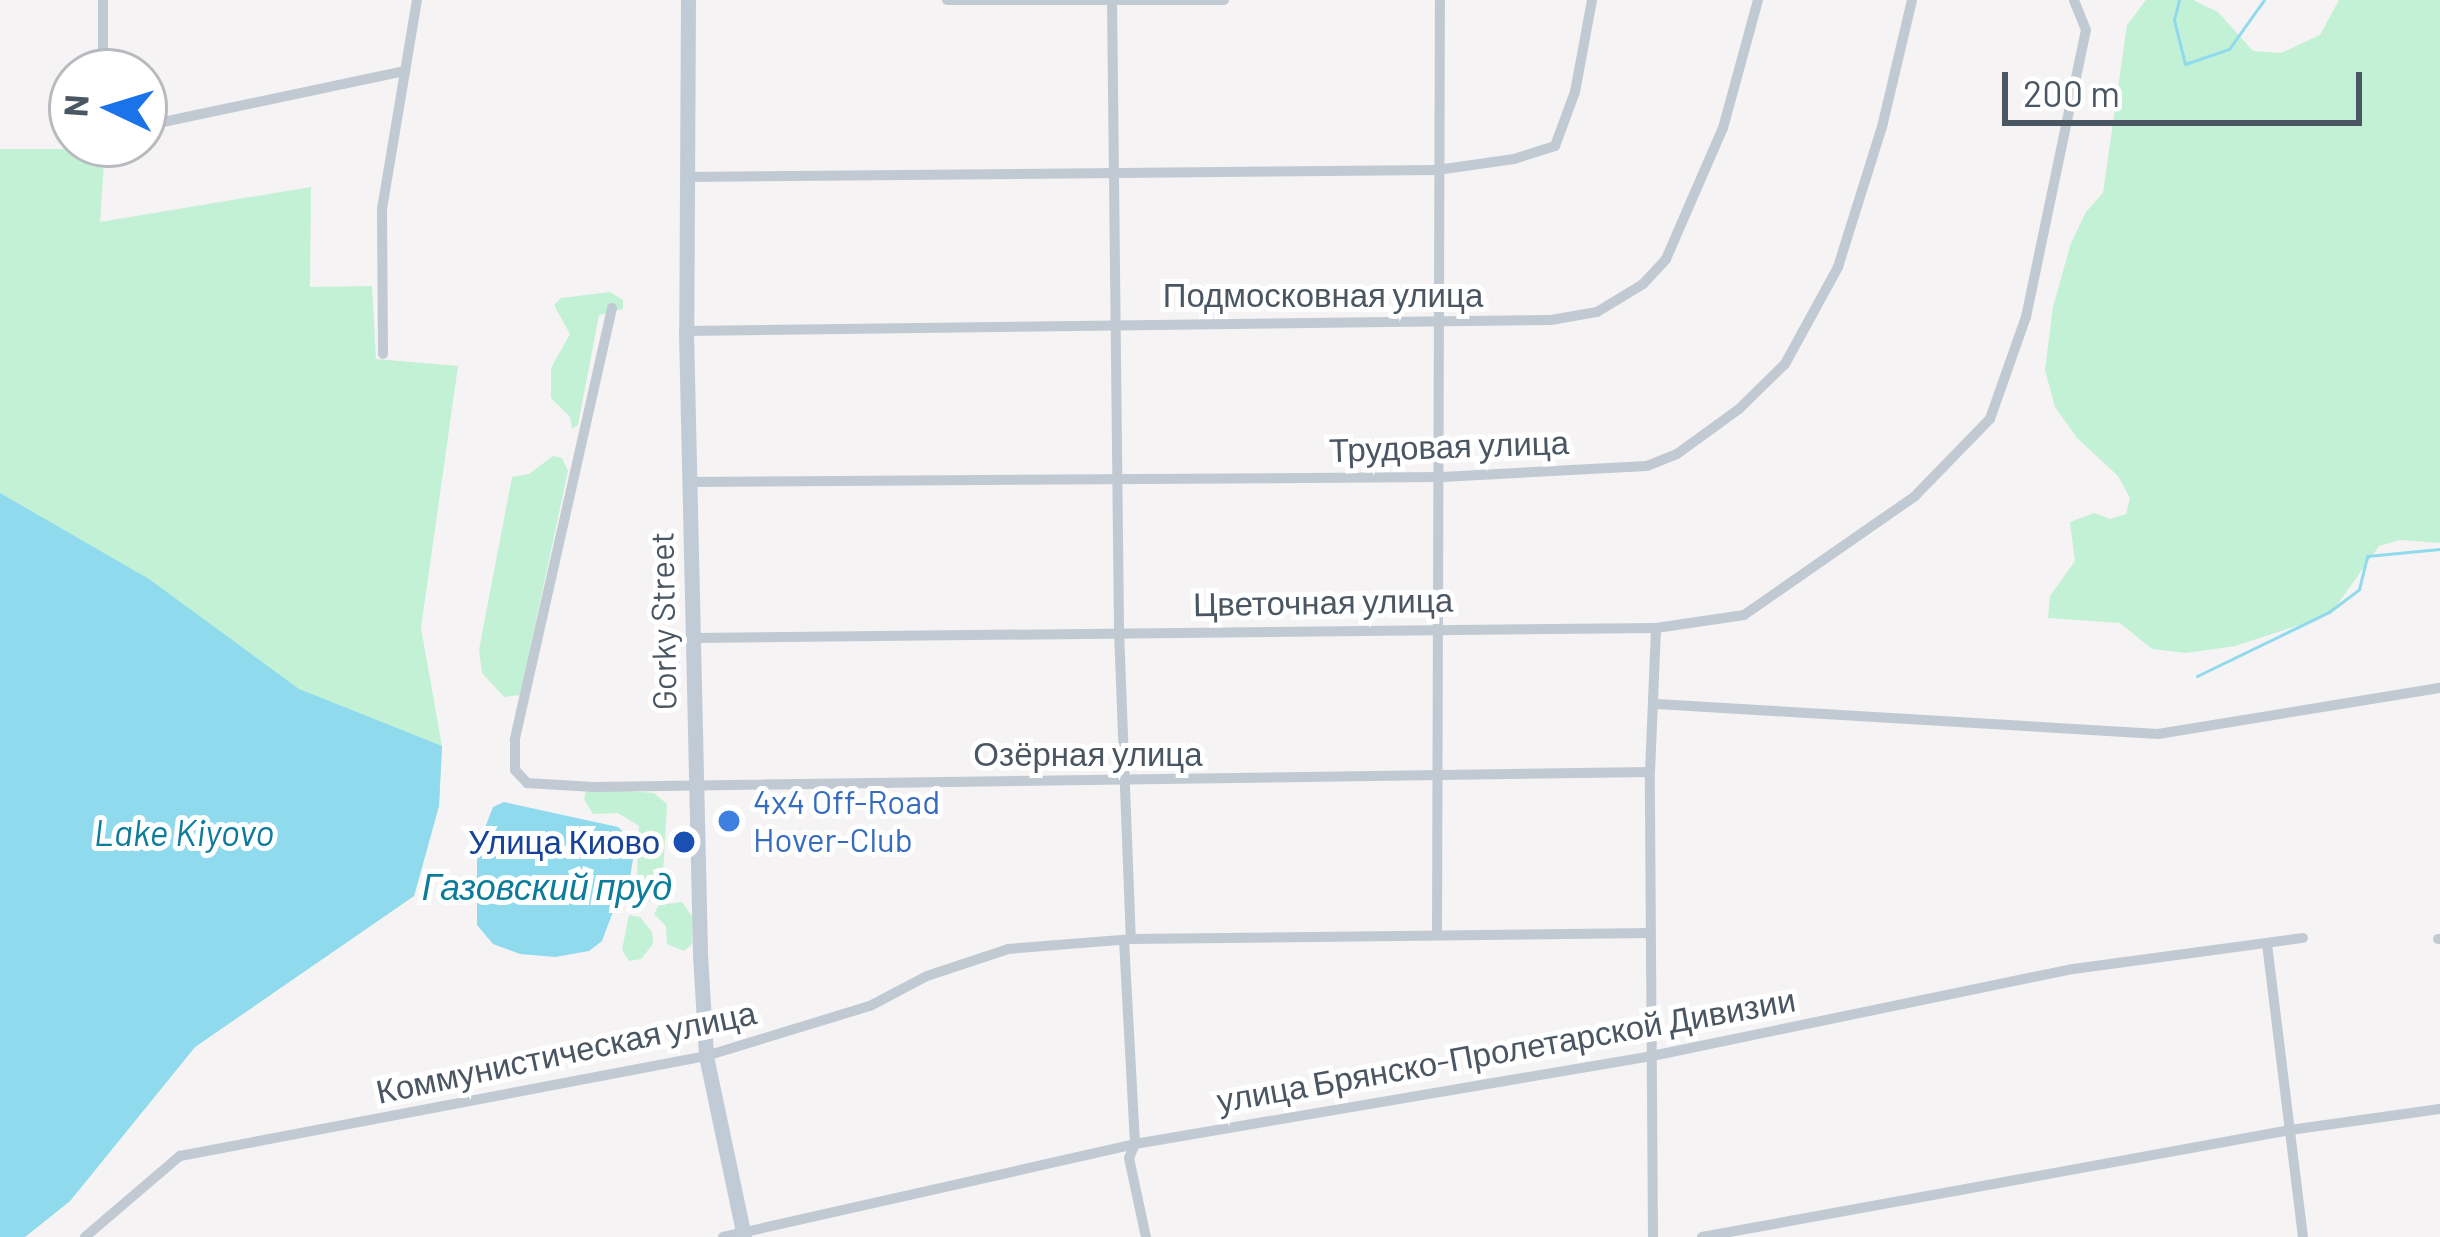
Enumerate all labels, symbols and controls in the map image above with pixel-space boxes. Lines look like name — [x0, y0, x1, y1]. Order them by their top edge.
north arrow — [48, 48, 168, 168]
scale bar — [2008, 48, 2368, 122]
text: 200 m — [2023, 71, 2120, 114]
text: N — [54, 93, 96, 118]
street label: Подмосковная улица — [1163, 275, 1483, 315]
street label: Трудовая улица — [1328, 422, 1570, 470]
street label: Gorky Street — [642, 531, 684, 711]
street label: Цветочная улица — [1193, 580, 1453, 624]
street label: Озёрная улица — [973, 734, 1203, 774]
place label: 4x4 Off-Road Hover-Club — [753, 782, 940, 860]
marker: 4x4 Off-Road Hover-Club — [716, 808, 742, 834]
water label: Lake Kiyovo — [94, 810, 274, 854]
place label: Улица Киово — [468, 822, 660, 862]
marker: Улица Киово — [671, 829, 697, 855]
water label: Газовский пруд — [422, 864, 672, 908]
street label: улица Брянско-Пролетарской Дивизии — [1214, 980, 1798, 1120]
street label: Коммунистическая улица — [372, 992, 760, 1112]

